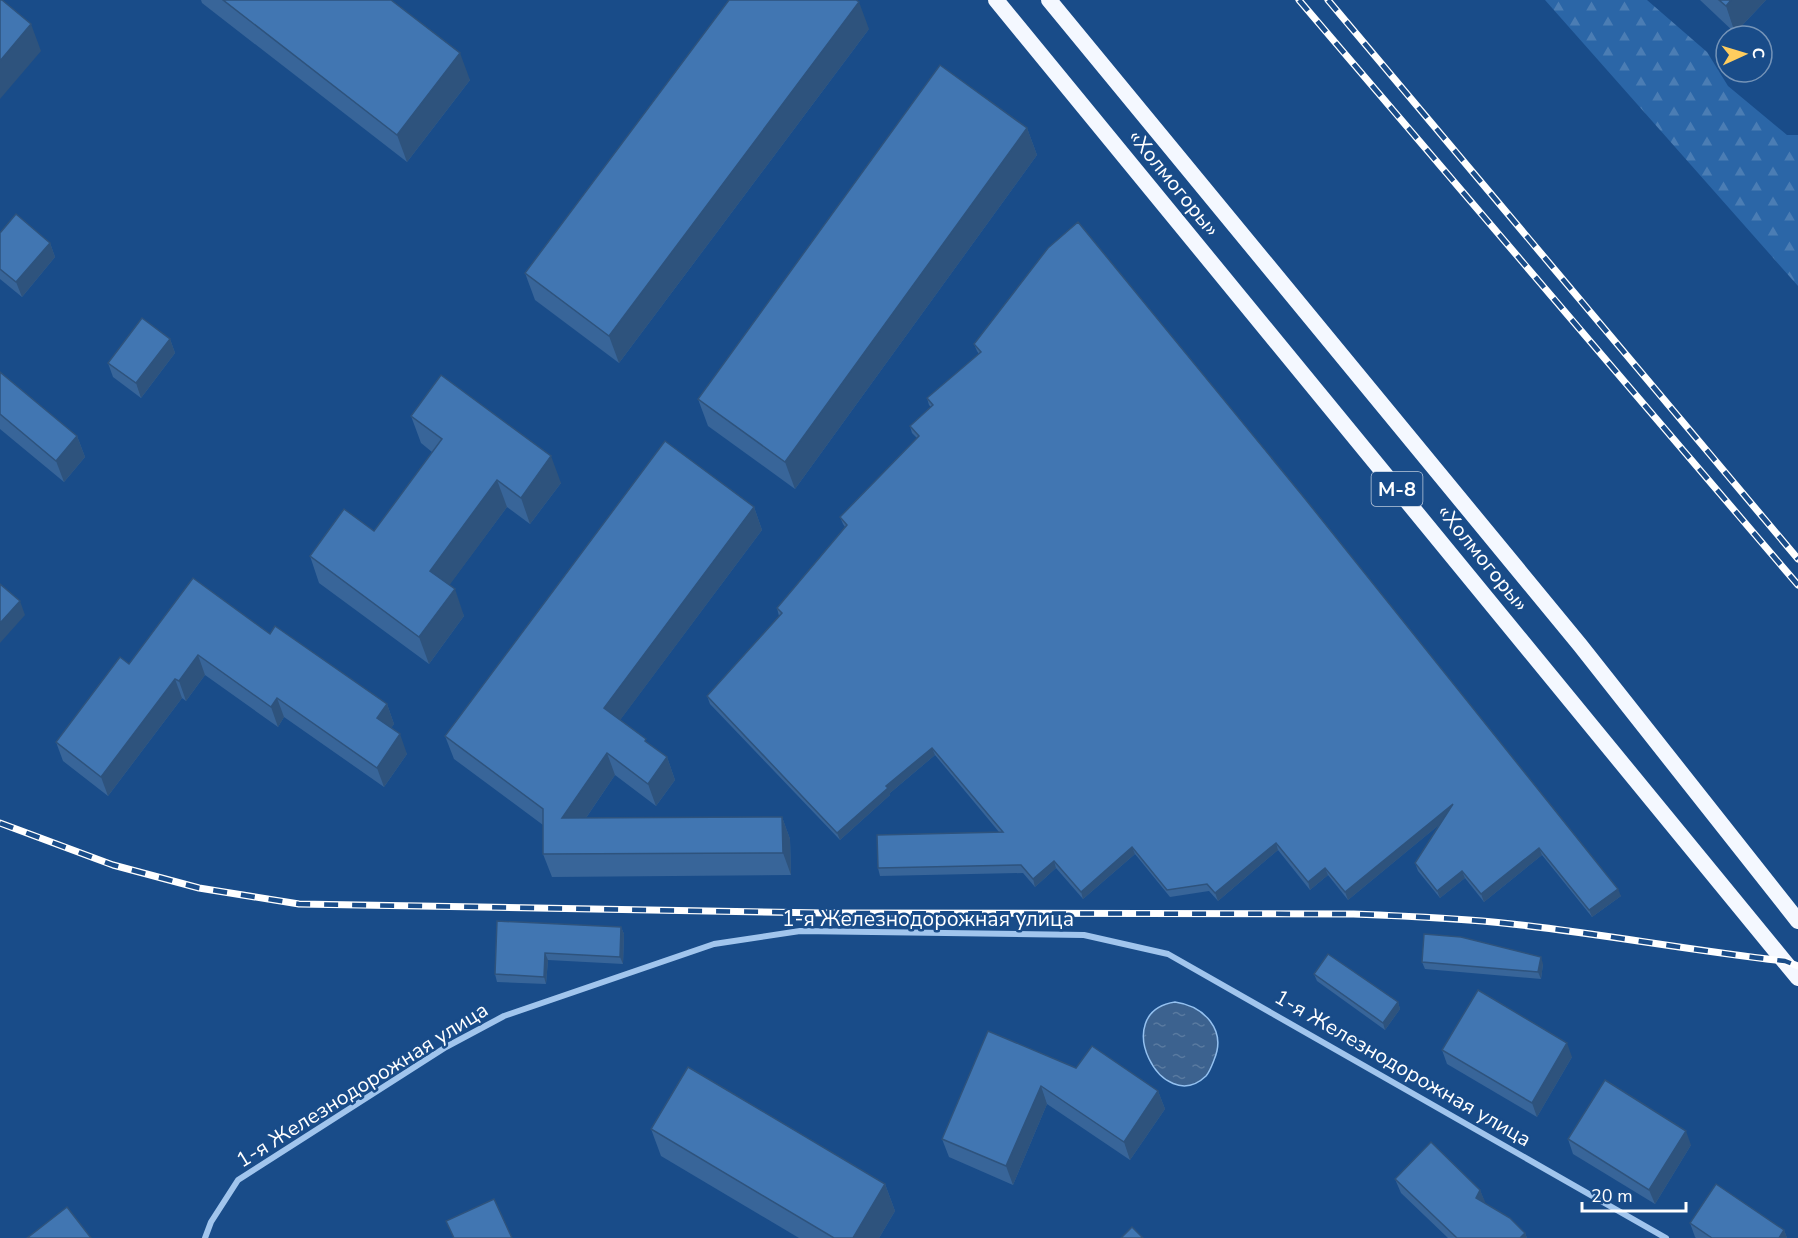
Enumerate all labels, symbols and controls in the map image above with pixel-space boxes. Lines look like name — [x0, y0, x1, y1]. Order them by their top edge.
north arrow — [1714, 24, 1774, 84]
text: С — [1747, 47, 1769, 59]
street label: «Холмогоры» — [1122, 124, 1226, 242]
road number: М-8 — [1372, 472, 1422, 506]
street label: «Холмогоры» — [1431, 499, 1535, 617]
street label: 1-я Железнодорожная улица — [782, 905, 1074, 933]
street label: 1-я Железнодорожная улица — [1270, 983, 1536, 1153]
street label: 1-я Железнодорожная улица — [231, 996, 493, 1174]
scale bar — [1582, 1175, 1686, 1213]
text: 20 m — [1591, 1184, 1633, 1208]

